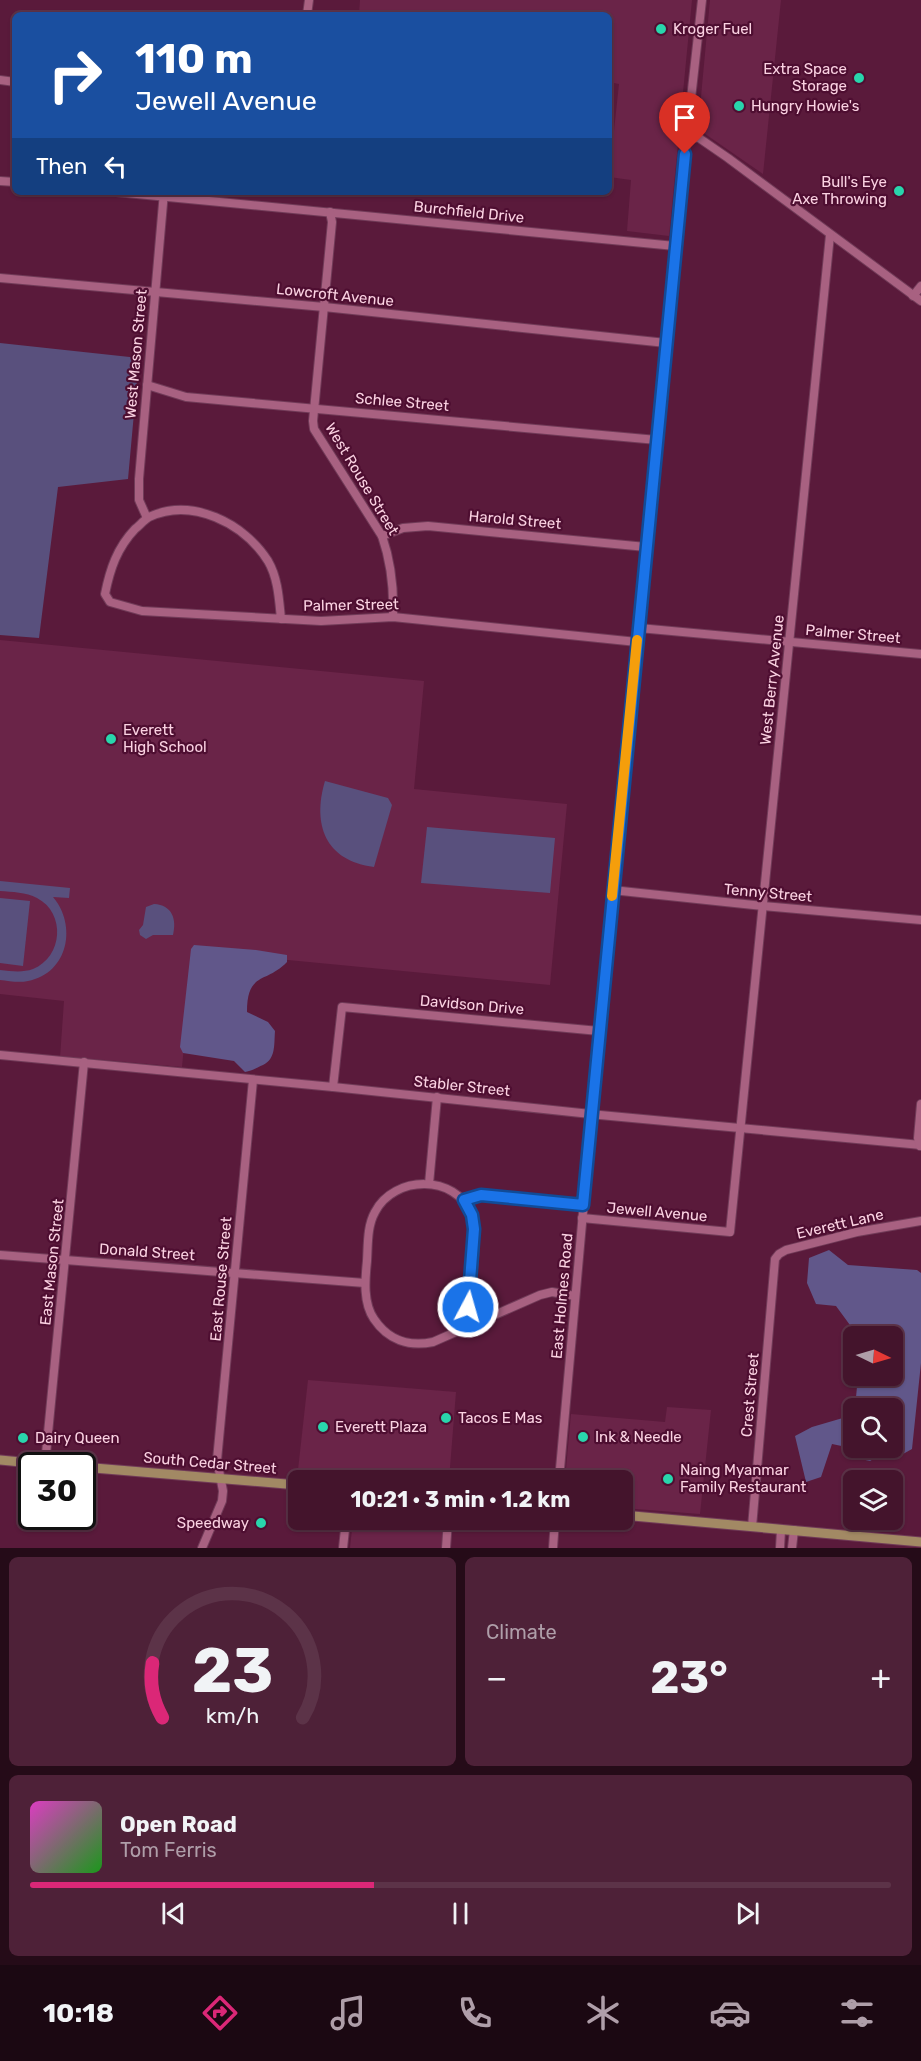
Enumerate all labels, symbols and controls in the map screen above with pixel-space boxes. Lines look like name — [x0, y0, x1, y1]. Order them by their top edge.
place label: Kroger Fuel — [673, 20, 752, 38]
marker: Kroger Fuel — [654, 22, 668, 36]
text: 110 m — [135, 34, 253, 84]
icon: right — [36, 36, 114, 114]
place label: Extra Space Storage — [763, 60, 847, 95]
marker: Extra Space Storage — [852, 71, 866, 85]
text: Jewell Avenue — [135, 85, 317, 117]
pin — [659, 92, 710, 154]
place label: Hungry Howie's — [751, 97, 860, 115]
marker: Hungry Howie's — [732, 99, 746, 113]
icon: arrive — [668, 101, 701, 134]
icon: left — [99, 150, 132, 183]
text: Then — [36, 153, 87, 180]
place label: Bull's Eye Axe Throwing — [792, 173, 887, 208]
marker: Bull's Eye Axe Throwing — [892, 184, 906, 198]
street label: Burchfield Drive — [413, 197, 525, 227]
street label: Lowcroft Avenue — [275, 280, 395, 310]
street label: West Mason Street — [121, 288, 151, 419]
street label: Schlee Street — [354, 389, 450, 415]
street label: West Rouse Street — [321, 420, 403, 538]
street label: Harold Street — [468, 507, 562, 533]
street label: Palmer Street — [303, 595, 399, 615]
street label: West Berry Avenue — [756, 614, 788, 746]
street label: Palmer Street — [805, 621, 902, 647]
place label: Everett High School — [123, 721, 207, 756]
marker: Everett High School — [104, 732, 118, 746]
street label: Tenny Street — [723, 880, 813, 906]
street label: Davidson Drive — [419, 991, 525, 1019]
street label: Stabler Street — [413, 1072, 511, 1100]
street label: East Mason Street — [36, 1198, 68, 1326]
street label: Jewell Avenue — [606, 1199, 708, 1225]
street label: Everett Lane — [795, 1205, 885, 1243]
street label: East Rouse Street — [207, 1216, 235, 1342]
street label: East Holmes Road — [548, 1232, 576, 1360]
street label: Donald Street — [99, 1240, 196, 1264]
position arrow — [436, 1275, 500, 1339]
north arrow — [843, 1326, 903, 1386]
map controls — [843, 1326, 903, 1530]
street label: Crest Street — [737, 1352, 763, 1438]
button: search — [843, 1398, 903, 1458]
place label: Tacos E Mas — [458, 1409, 543, 1427]
marker: Tacos E Mas — [439, 1411, 453, 1425]
place label: Everett Plaza — [335, 1418, 427, 1436]
marker: Everett Plaza — [316, 1420, 330, 1434]
place label: Ink & Needle — [595, 1428, 682, 1446]
place label: Dairy Queen — [35, 1429, 120, 1447]
marker: Ink & Needle — [576, 1430, 590, 1444]
marker: Dairy Queen — [16, 1431, 30, 1445]
street label: South Cedar Street — [143, 1448, 277, 1478]
speed limit sign: 30 — [18, 1452, 96, 1530]
place label: Naing Myanmar Family Restaurant — [680, 1461, 807, 1496]
button: layers — [843, 1470, 903, 1530]
marker: Naing Myanmar Family Restaurant — [661, 1472, 675, 1486]
text: 10:21 · 3 min · 1.2 km — [351, 1486, 570, 1513]
place label: Speedway — [177, 1514, 249, 1532]
marker: Speedway — [254, 1516, 268, 1530]
text: Climate — [486, 1620, 557, 1644]
text: 23 — [192, 1634, 273, 1708]
text: 23° — [650, 1651, 728, 1704]
text: − — [486, 1658, 507, 1697]
text: + — [870, 1658, 891, 1697]
text: km/h — [206, 1704, 259, 1729]
text: Open Road — [120, 1811, 237, 1838]
text: Tom Ferris — [120, 1838, 217, 1862]
icon: previous — [157, 1897, 190, 1930]
icon: pause — [444, 1897, 477, 1930]
icon: next — [731, 1897, 764, 1930]
icon: directions — [199, 1992, 241, 2034]
icon: music — [327, 1992, 369, 2034]
icon: phone — [454, 1992, 496, 2034]
icon: climate — [582, 1992, 624, 2034]
icon: car — [709, 1992, 751, 2034]
icon: filters — [836, 1992, 878, 2034]
text: 10:18 — [43, 1997, 114, 2029]

